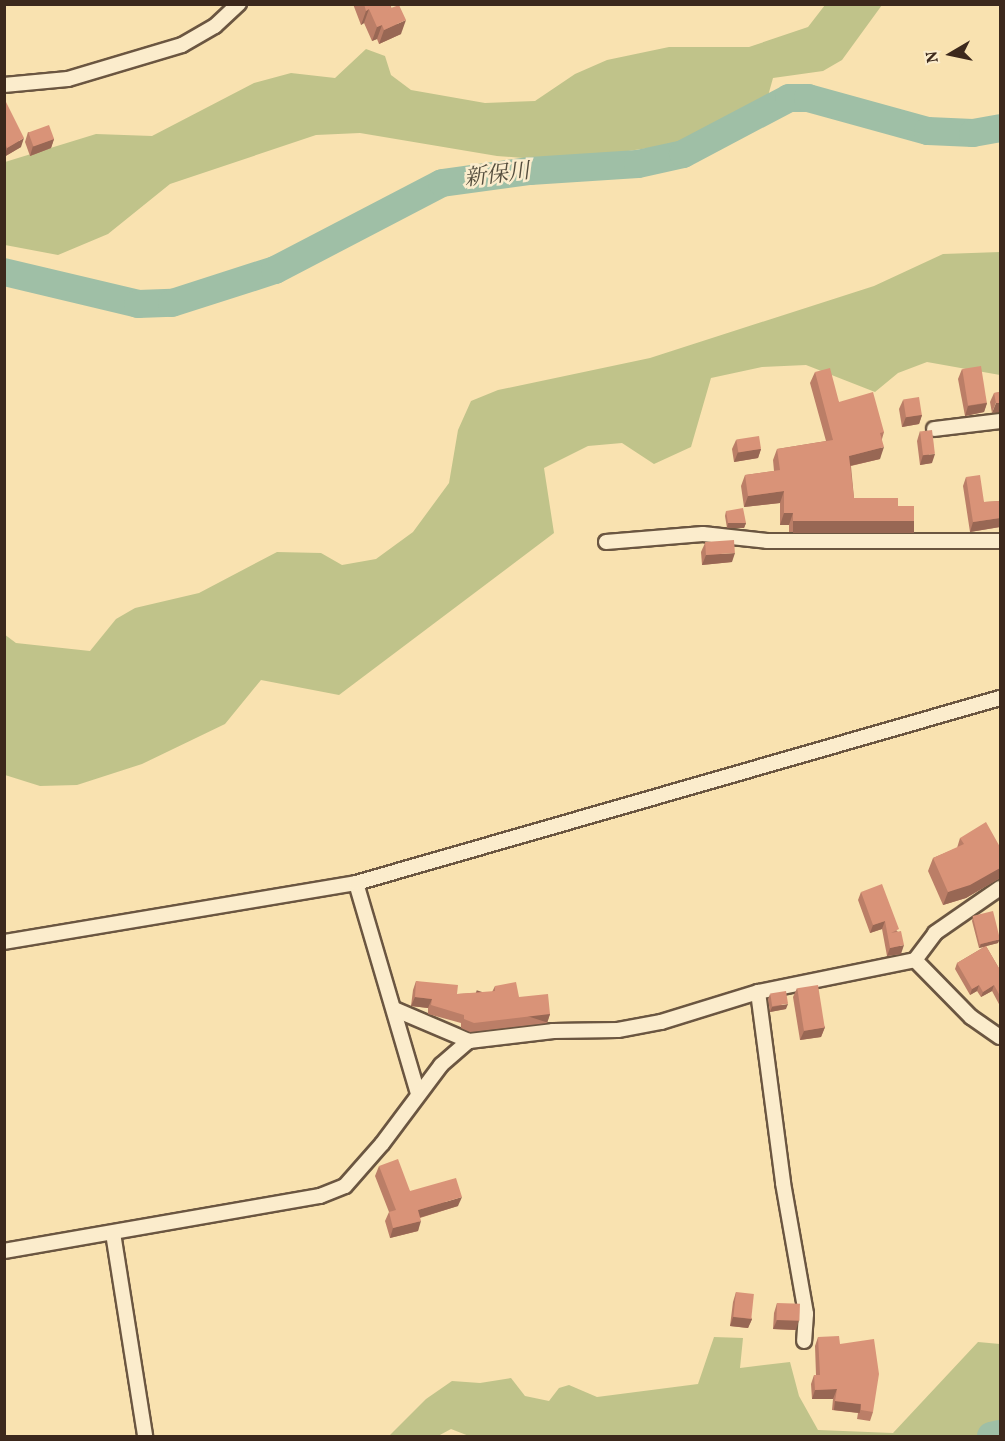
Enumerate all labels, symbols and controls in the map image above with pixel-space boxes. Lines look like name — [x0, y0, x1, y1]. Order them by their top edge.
north arrow — [921, 24, 981, 84]
text: N — [921, 49, 945, 64]
water label: 新保川 — [463, 159, 531, 193]

